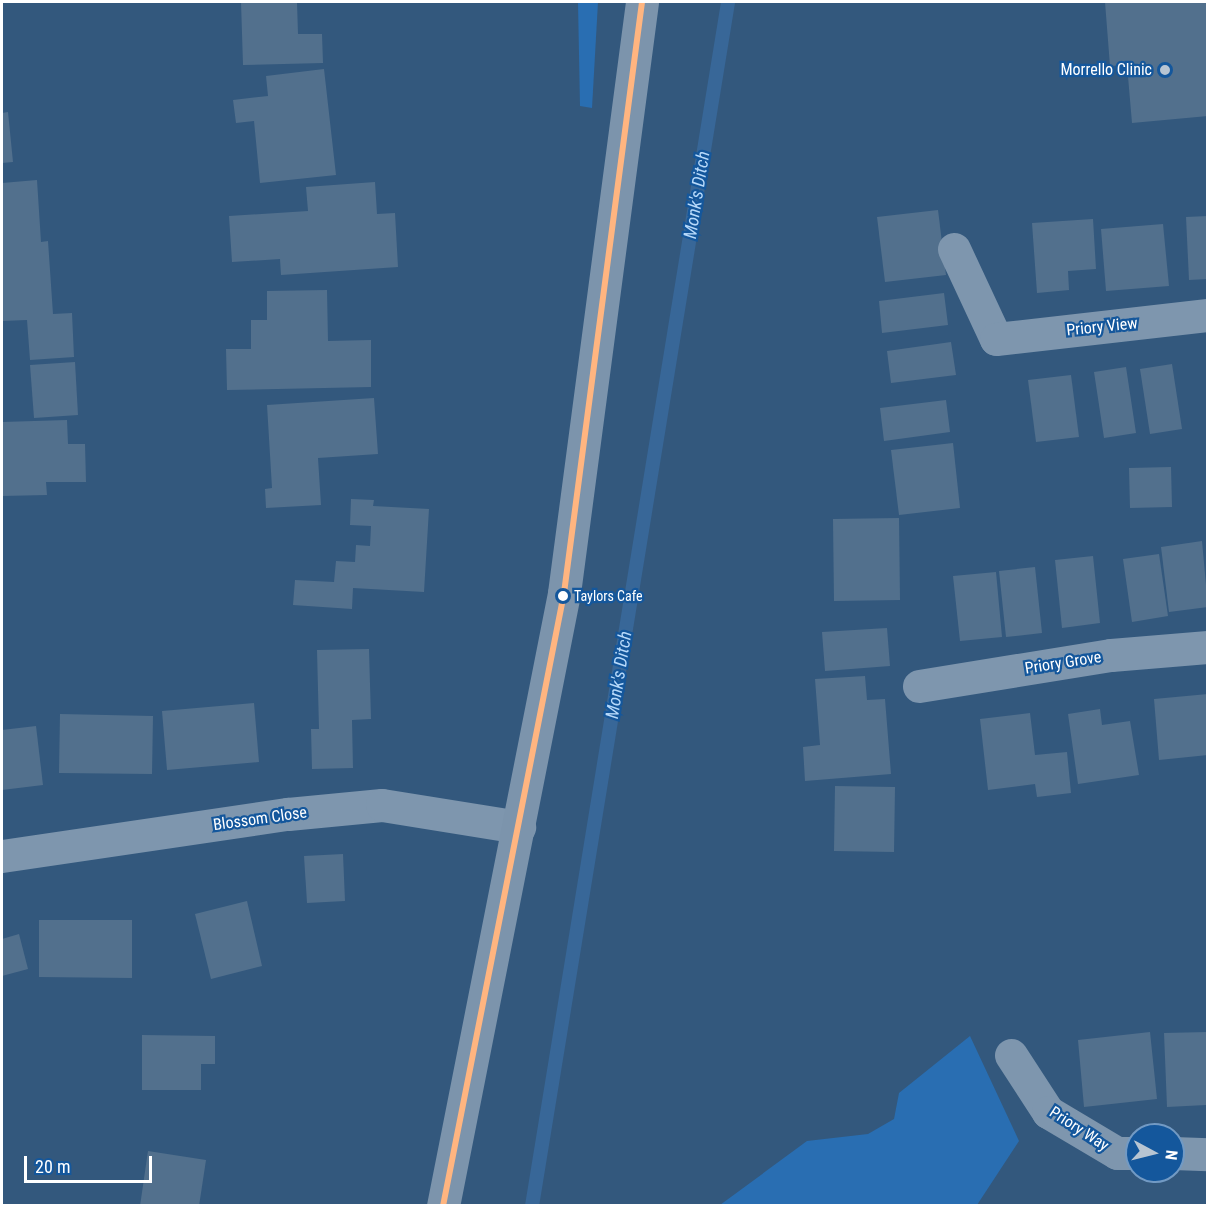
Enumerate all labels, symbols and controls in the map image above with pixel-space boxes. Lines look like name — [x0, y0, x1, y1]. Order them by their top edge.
place label: Morrello Clinic — [1061, 60, 1152, 80]
marker: Morrello Clinic — [1156, 61, 1174, 79]
water label: Monk's Ditch — [679, 150, 715, 240]
street label: Priory View — [1066, 314, 1138, 340]
place label: Taylors Cafe — [574, 588, 643, 604]
marker: Taylors Cafe — [557, 590, 569, 602]
water label: Monk's Ditch — [601, 630, 637, 720]
street label: Priory Grove — [1023, 647, 1103, 679]
street label: Blossom Close — [212, 803, 308, 835]
street label: Priory Way — [1046, 1103, 1112, 1155]
north arrow — [1125, 1123, 1185, 1183]
scale bar — [27, 1144, 154, 1182]
text: N — [1161, 1149, 1181, 1161]
text: 20 m — [35, 1156, 70, 1177]

